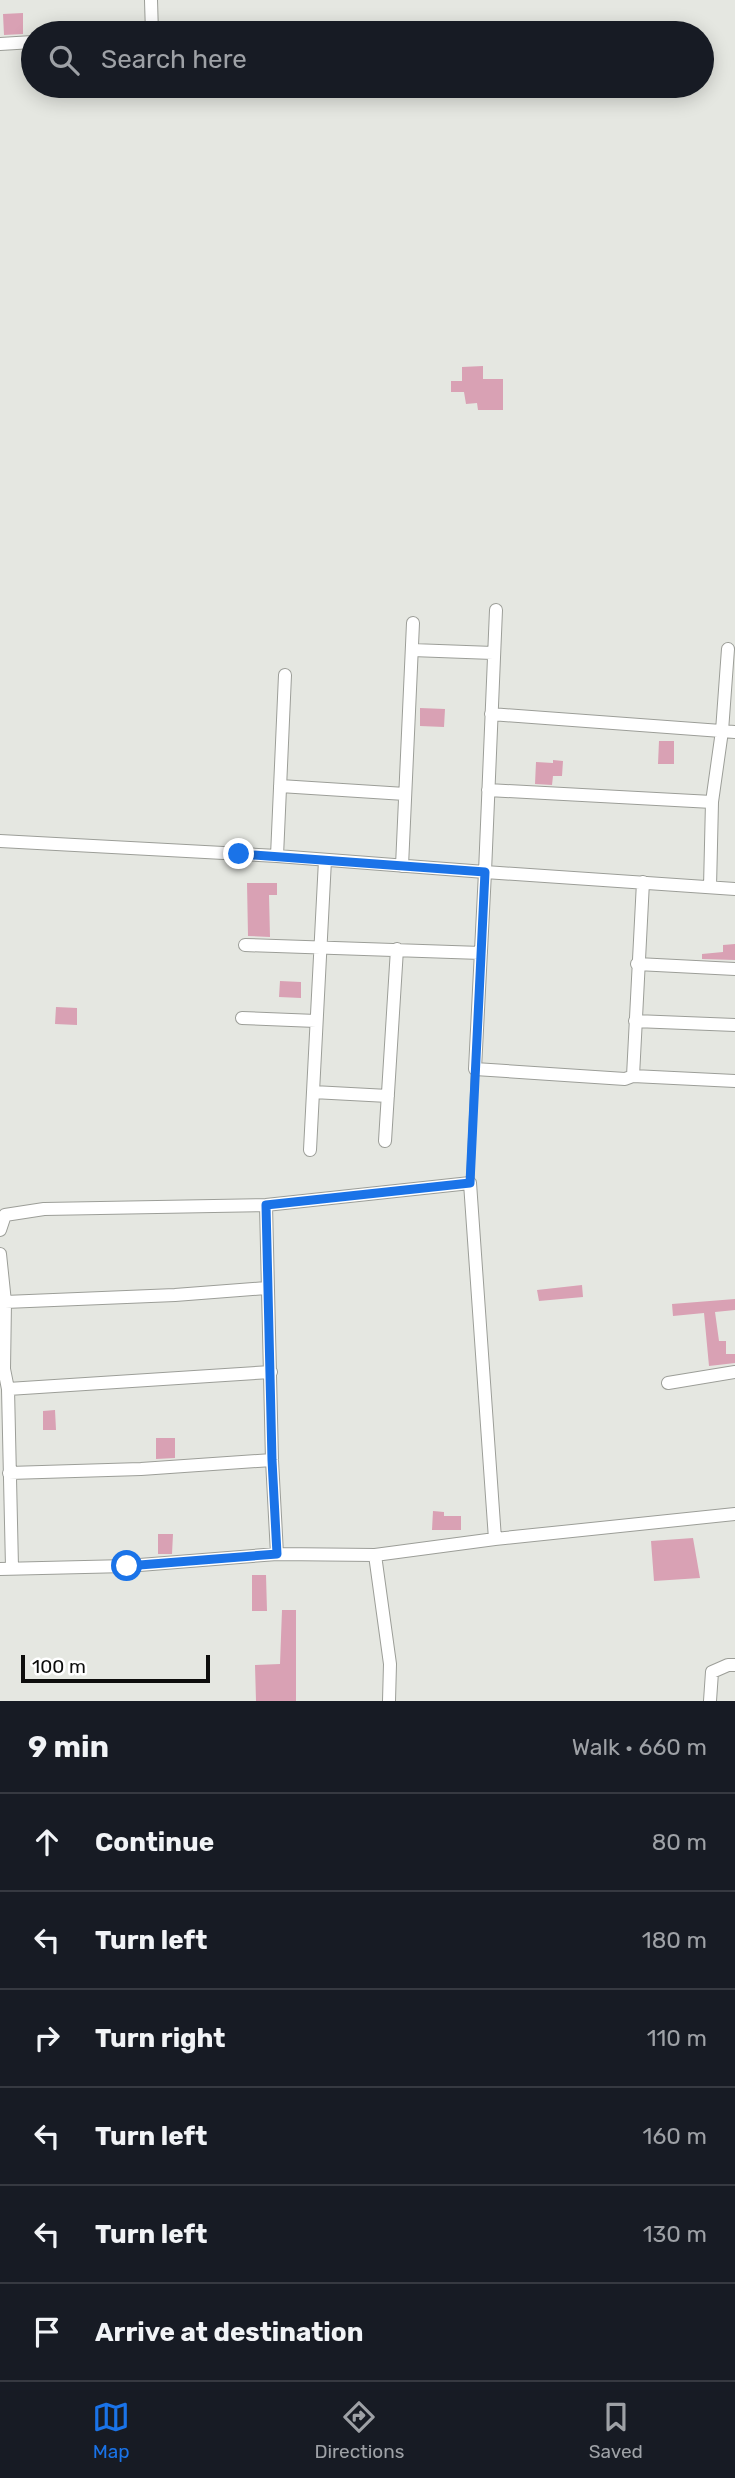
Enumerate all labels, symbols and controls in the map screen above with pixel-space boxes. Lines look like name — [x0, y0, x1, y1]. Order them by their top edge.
search box — [21, 21, 714, 98]
icon: search — [45, 41, 83, 79]
text: Search here — [101, 44, 247, 75]
route end — [223, 838, 254, 869]
route start — [111, 1550, 142, 1581]
scale bar — [21, 1652, 210, 1684]
text: 100 m — [32, 1655, 86, 1678]
text: 9 min — [28, 1729, 109, 1765]
text: Walk · 660 m — [572, 1733, 707, 1761]
icon: ahead — [28, 1823, 66, 1861]
text: Continue — [95, 1827, 214, 1858]
text: 80 m — [652, 1828, 707, 1856]
icon: left — [28, 1921, 66, 1959]
text: Turn left — [95, 1925, 207, 1956]
text: 180 m — [642, 1926, 707, 1954]
icon: right — [28, 2019, 66, 2057]
text: Turn right — [95, 2023, 225, 2054]
text: 110 m — [647, 2024, 707, 2052]
icon: left — [28, 2117, 66, 2155]
text: Turn left — [95, 2121, 207, 2152]
text: 160 m — [643, 2122, 707, 2150]
icon: left — [28, 2215, 66, 2253]
text: Turn left — [95, 2219, 207, 2250]
text: 130 m — [643, 2220, 707, 2248]
icon: arrive — [28, 2313, 66, 2351]
text: Arrive at destination — [95, 2317, 363, 2348]
tab: Map — [92, 2398, 130, 2463]
tab: Directions — [314, 2398, 404, 2463]
tab: Saved — [589, 2398, 643, 2463]

